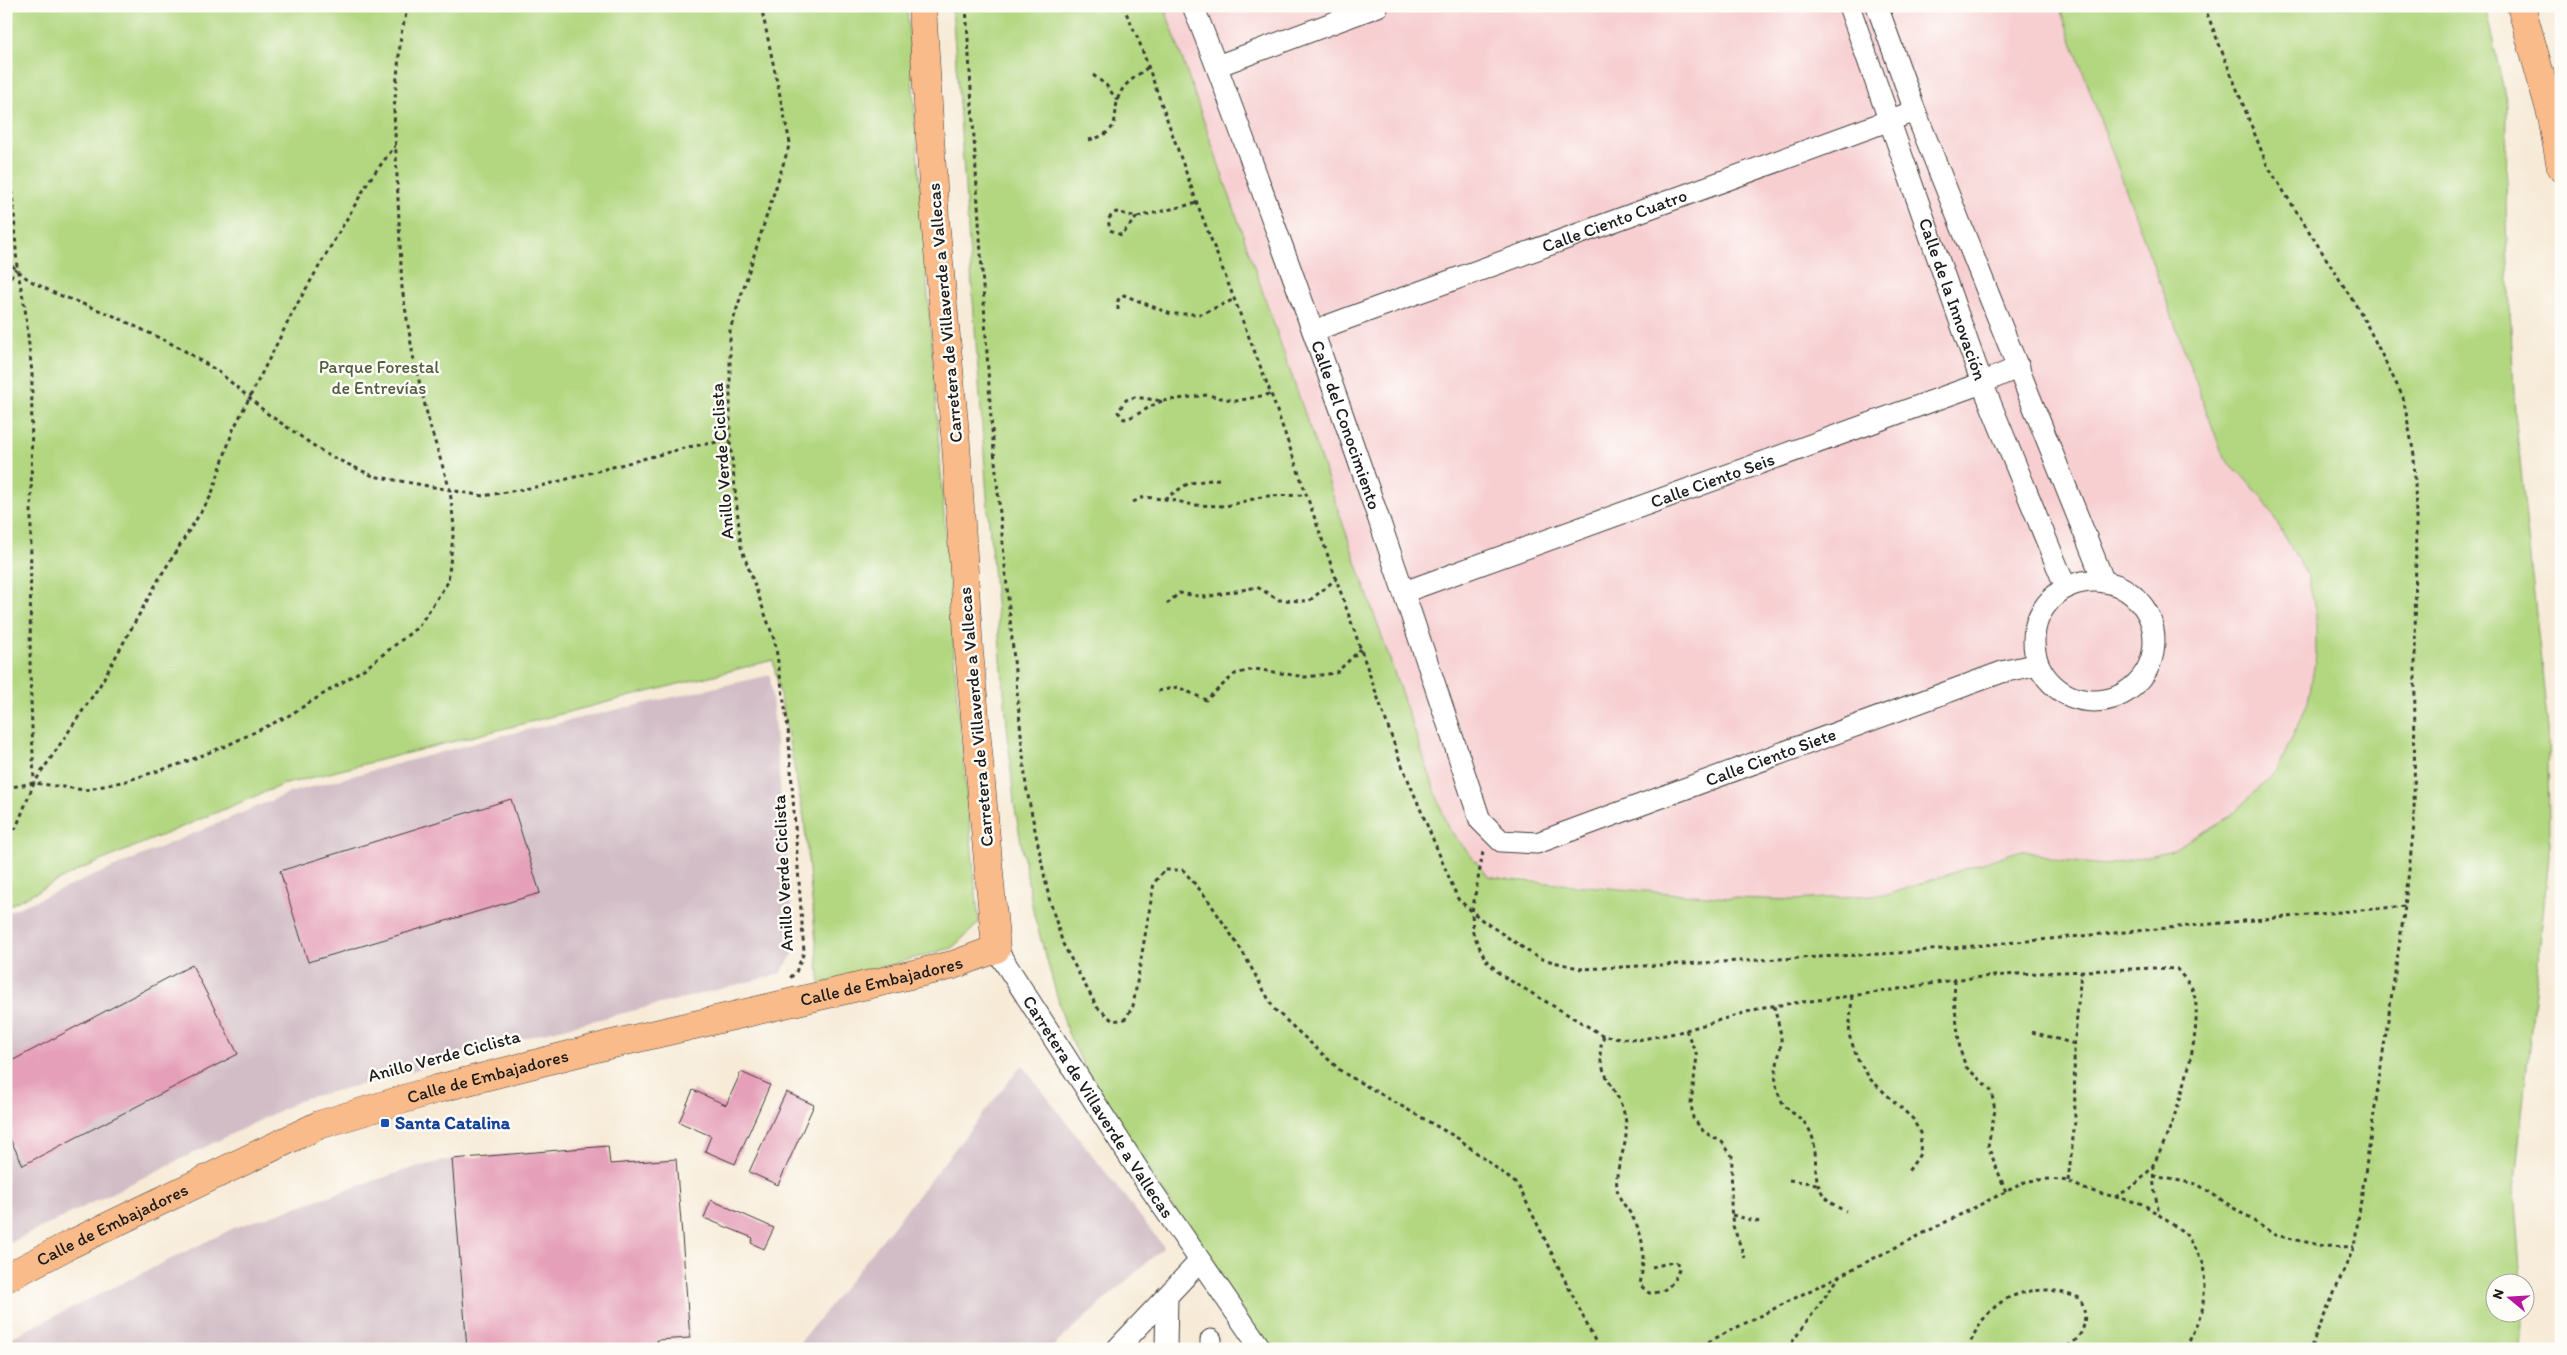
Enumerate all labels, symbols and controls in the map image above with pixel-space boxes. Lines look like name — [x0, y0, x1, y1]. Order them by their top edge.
street label: Carretera de Villaverde a Vallecas — [923, 182, 967, 444]
street label: Calle Ciento Cuatro — [1539, 184, 1690, 257]
street label: Calle de la Innovación — [1914, 215, 1991, 383]
street label: Calle del Conocimiento — [1306, 337, 1386, 512]
park label: Parque Forestal de Entrevías — [319, 356, 439, 399]
street label: Anillo Verde Ciclista — [706, 381, 738, 540]
street label: Calle Ciento Seis — [1647, 448, 1777, 513]
street label: Carretera de Villaverde a Vallecas — [954, 586, 998, 848]
street label: Calle Ciento Siete — [1702, 723, 1839, 791]
street label: Anillo Verde Ciclista — [768, 794, 798, 952]
street label: Calle de Embajadores — [798, 951, 966, 1011]
street label: Carretera de Villaverde a Vallecas — [1018, 991, 1179, 1222]
street label: Anillo Verde Ciclista — [365, 1025, 523, 1087]
street label: Calle de Embajadores — [404, 1045, 571, 1109]
place label: Santa Catalina — [395, 1112, 511, 1134]
marker: Santa Catalina — [379, 1117, 391, 1129]
street label: Calle de Embajadores — [33, 1178, 192, 1271]
north arrow — [2484, 1272, 2534, 1322]
text: N — [2489, 1287, 2508, 1301]

